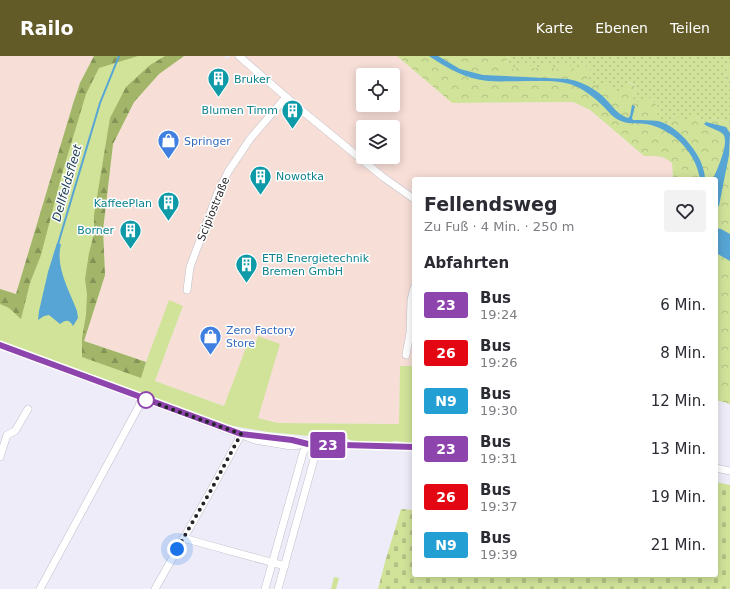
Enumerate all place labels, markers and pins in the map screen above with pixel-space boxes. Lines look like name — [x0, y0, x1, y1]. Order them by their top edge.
building icon: Bruker — [206, 66, 232, 99]
place label: Bruker — [234, 73, 271, 86]
building icon: Blumen Timm — [280, 97, 306, 130]
place label: Blumen Timm — [202, 104, 278, 117]
shop icon: Springer — [155, 128, 181, 161]
place label: Springer — [184, 135, 231, 148]
building icon: Nowotka — [248, 163, 274, 196]
place label: Nowotka — [276, 170, 324, 183]
building icon: KaffeePlan — [155, 190, 181, 223]
place label: KaffeePlan — [94, 197, 152, 210]
building icon: Borner — [117, 217, 143, 250]
place label: Borner — [77, 224, 114, 237]
building icon: ETB Energietechnik Bremen GmbH — [234, 251, 260, 284]
place label: ETB Energietechnik Bremen GmbH — [262, 252, 370, 278]
shop icon: Zero Factory Store — [197, 323, 223, 356]
place label: Zero Factory Store — [226, 324, 295, 350]
unlabelled marker — [137, 391, 155, 409]

